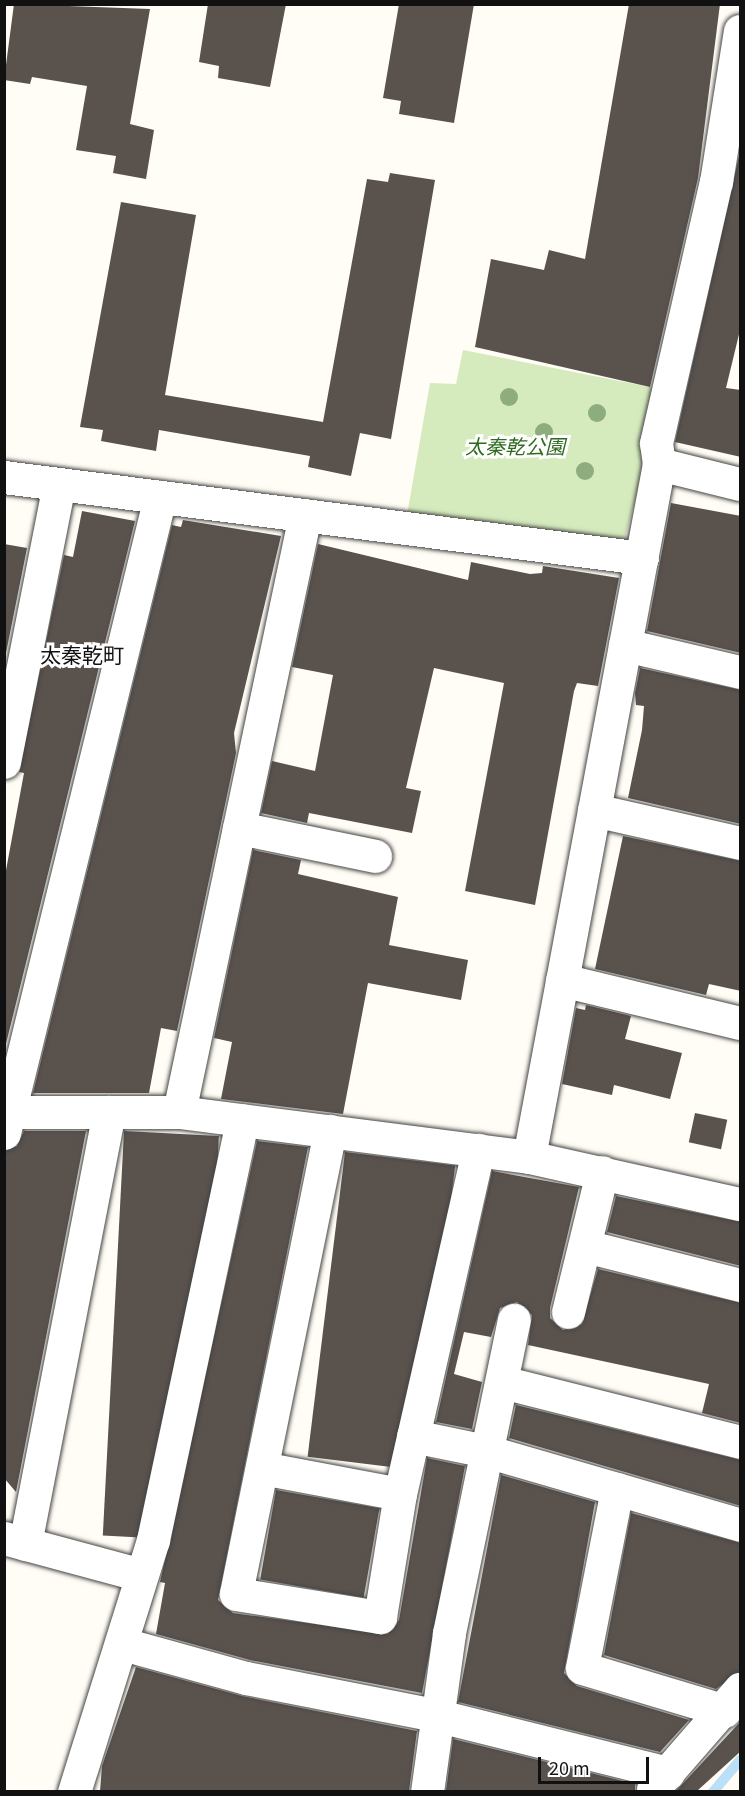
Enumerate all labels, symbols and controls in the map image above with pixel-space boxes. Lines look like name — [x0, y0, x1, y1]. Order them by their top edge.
park label: 太秦乾公園 — [465, 433, 565, 457]
district label: 太秦乾町 — [40, 641, 124, 667]
scale bar — [541, 1745, 652, 1783]
text: 20 m — [549, 1754, 590, 1780]

